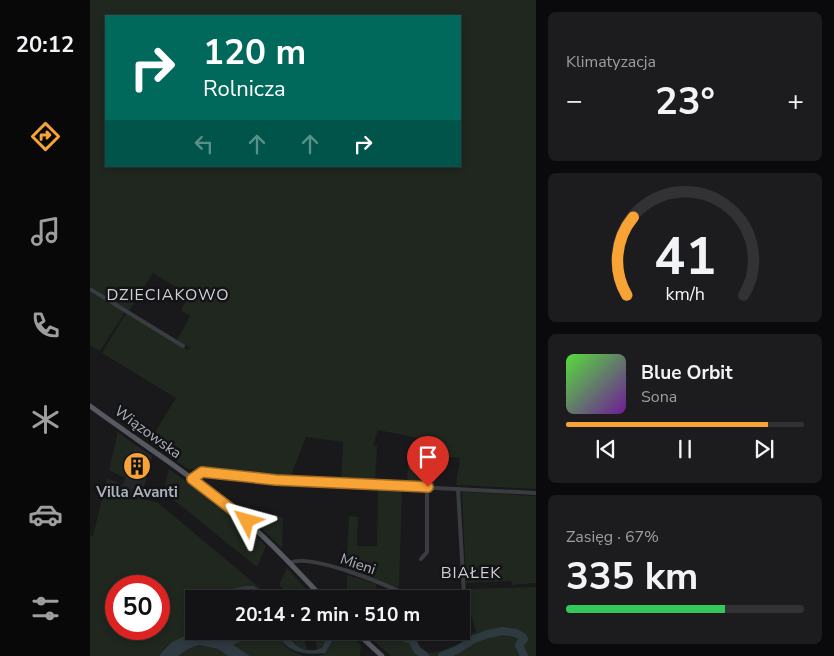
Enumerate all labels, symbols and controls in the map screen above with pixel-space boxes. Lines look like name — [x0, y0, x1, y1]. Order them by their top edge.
text: 120 m — [203, 29, 306, 76]
text: 20:12 — [16, 30, 74, 60]
icon: right — [120, 35, 185, 100]
text: Klimatyzacja — [566, 51, 656, 73]
text: Rolnicza — [203, 74, 286, 104]
text: 23° — [655, 76, 715, 127]
text: − — [566, 82, 583, 120]
text: + — [787, 82, 804, 120]
icon: directions — [28, 119, 63, 154]
icon: left — [190, 130, 218, 158]
icon: ahead — [243, 130, 271, 158]
icon: ahead — [296, 130, 324, 158]
icon: right — [349, 130, 377, 158]
icon: music — [28, 214, 63, 249]
text: 41 — [654, 221, 716, 292]
text: km/h — [665, 282, 705, 306]
district label: DZIECIAKOWO — [106, 284, 230, 306]
icon: phone — [28, 308, 63, 343]
text: Blue Orbit — [641, 360, 732, 386]
text: Sona — [641, 386, 677, 408]
street label: Wiązowska — [111, 401, 185, 463]
icon: climate — [28, 402, 63, 437]
icon: previous — [592, 435, 620, 463]
icon: pause — [671, 435, 699, 463]
icon: next — [750, 435, 778, 463]
pin — [407, 436, 449, 487]
icon: arrive — [414, 443, 442, 471]
building icon: Villa Avanti — [122, 451, 152, 481]
place label: Villa Avanti — [95, 482, 178, 502]
position arrow — [220, 494, 272, 546]
icon: car — [28, 497, 63, 532]
text: Zasięg · 67% — [566, 526, 659, 548]
street label: Mieni — [338, 549, 378, 579]
text: 335 km — [566, 551, 698, 602]
district label: BIAŁEK — [441, 562, 501, 584]
speed limit sign: 50 — [105, 575, 170, 640]
icon: filters — [28, 591, 63, 626]
text: 20:14 · 2 min · 510 m — [235, 602, 420, 628]

